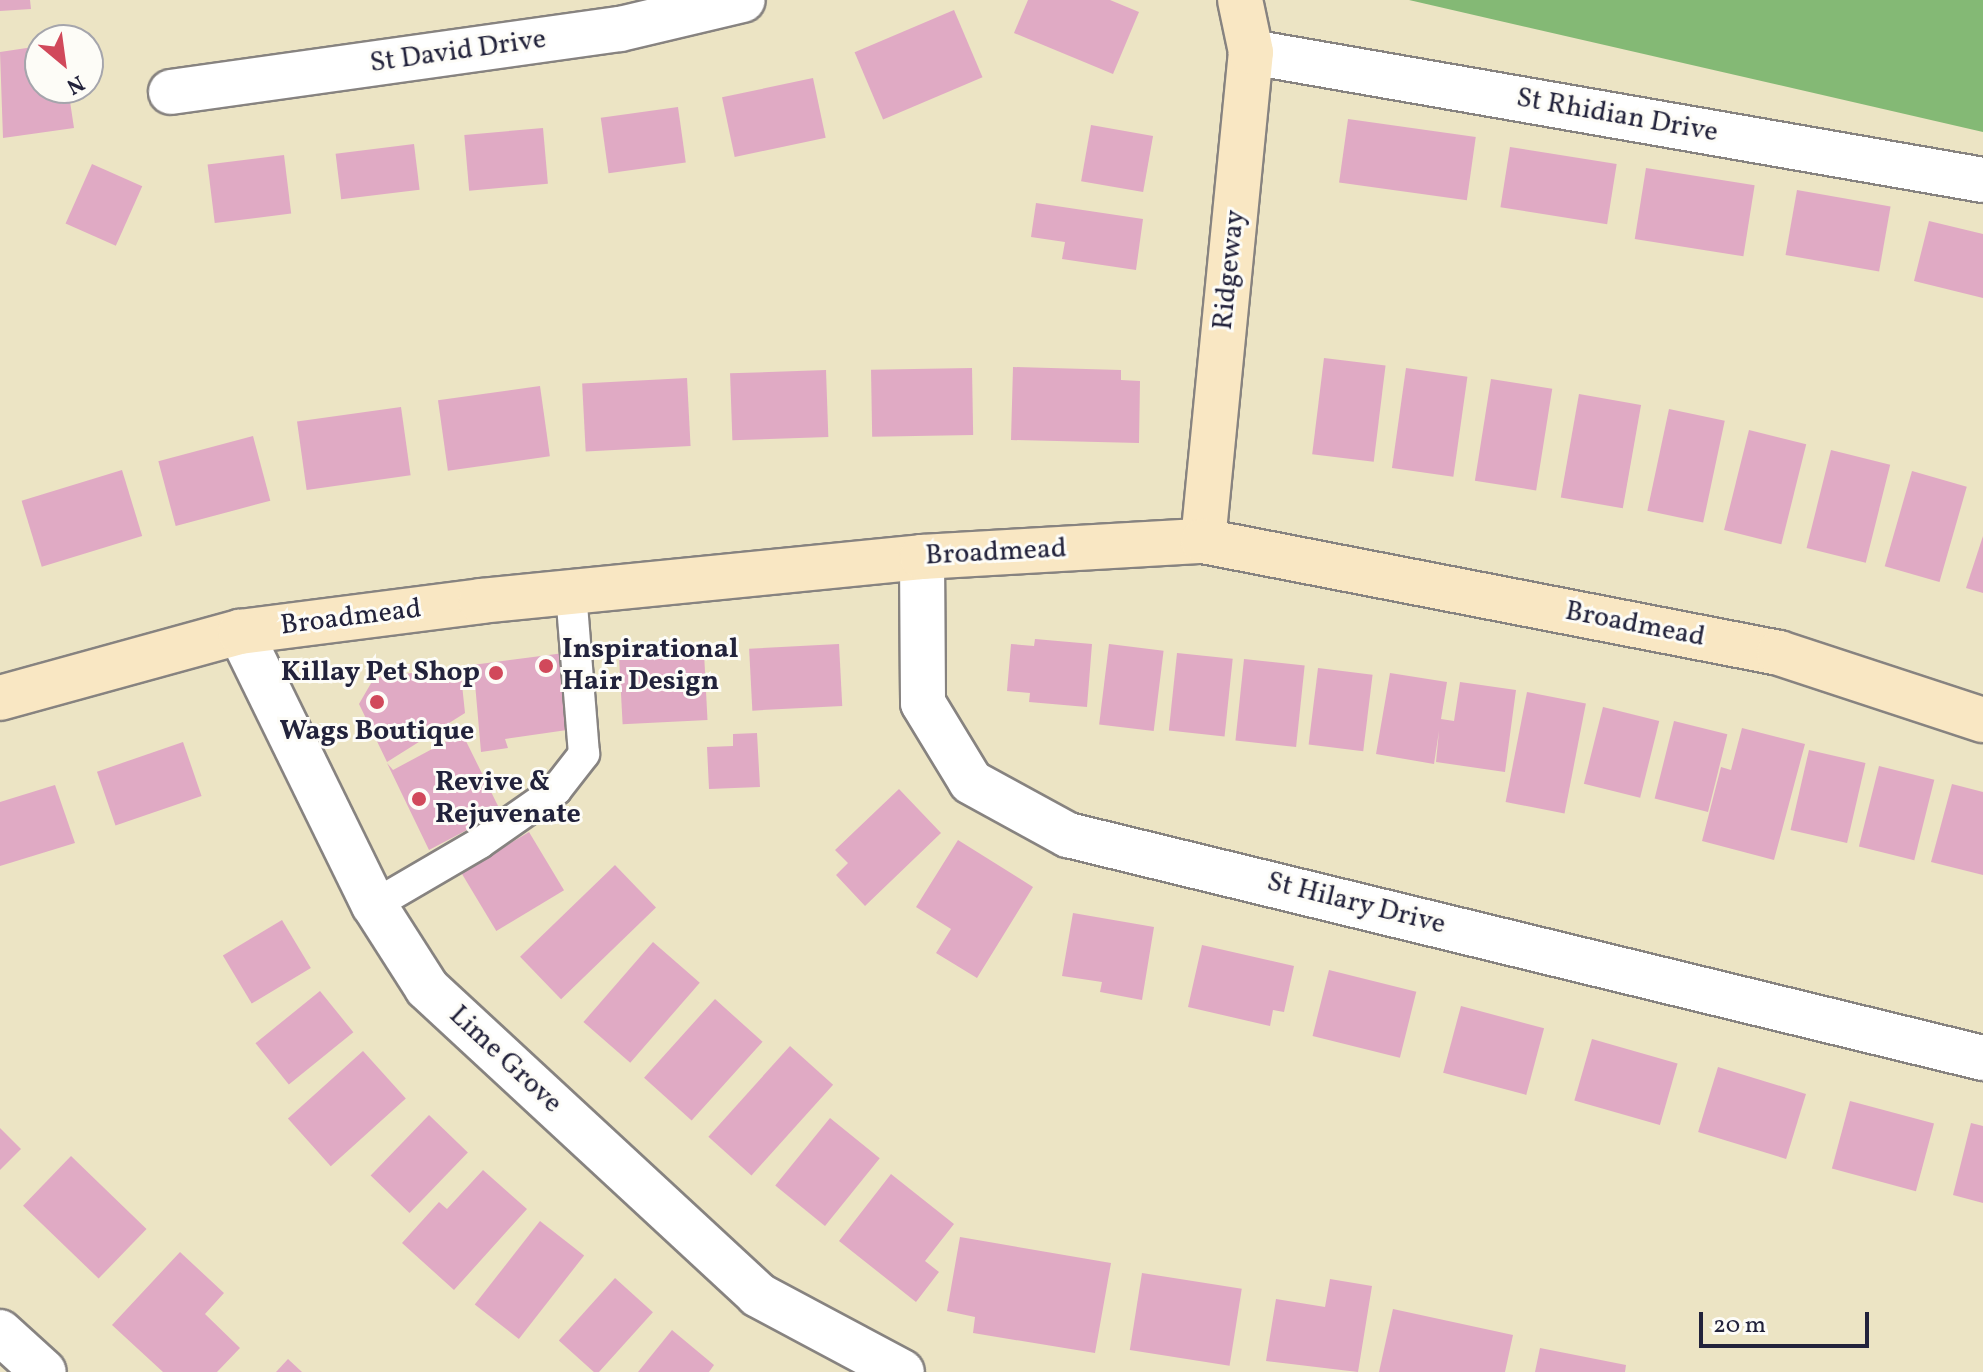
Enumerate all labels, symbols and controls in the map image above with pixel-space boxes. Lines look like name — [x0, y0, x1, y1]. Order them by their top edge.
street label: St David Drive — [368, 23, 548, 81]
north arrow — [24, 24, 104, 104]
text: N — [60, 66, 89, 101]
street label: St Rhidian Drive — [1514, 82, 1720, 150]
street label: Ridgeway — [1207, 208, 1253, 332]
street label: Broadmead — [924, 533, 1068, 573]
street label: Broadmead — [279, 593, 423, 643]
street label: Broadmead — [1562, 595, 1708, 655]
place label: Inspirational Hair Design — [562, 633, 739, 699]
place label: Killay Pet Shop — [280, 656, 480, 690]
marker: Inspirational Hair Design — [537, 657, 555, 675]
marker: Killay Pet Shop — [487, 664, 505, 682]
marker: Wags Boutique — [368, 693, 386, 711]
place label: Wags Boutique — [280, 715, 474, 749]
place label: Revive & Rejuvenate — [435, 766, 581, 832]
marker: Revive & Rejuvenate — [410, 790, 428, 808]
street label: St Hilary Drive — [1263, 865, 1449, 943]
street label: Lime Grove — [441, 999, 569, 1121]
scale bar — [1703, 1296, 1873, 1346]
text: 20 m — [1713, 1309, 1766, 1343]

